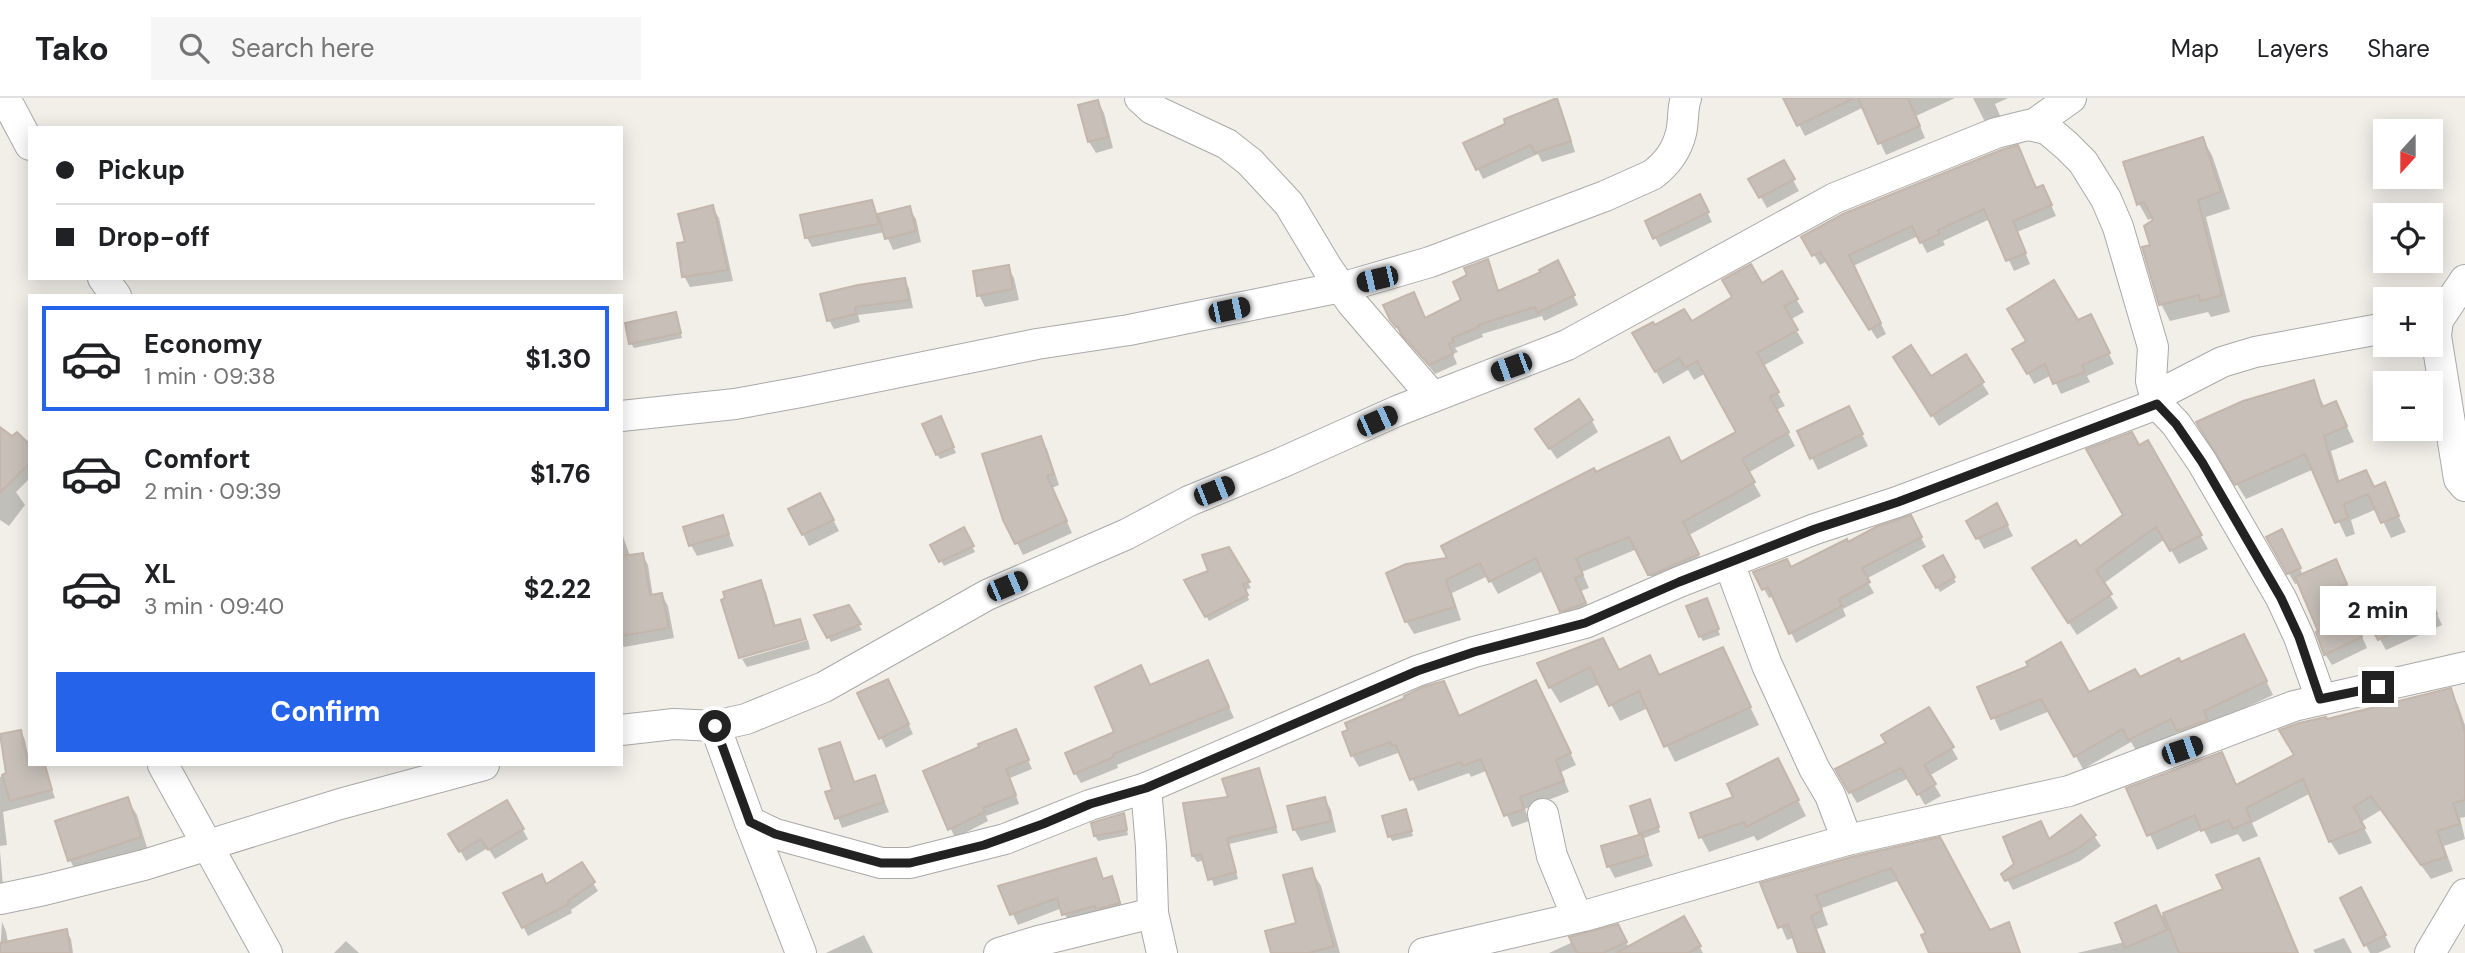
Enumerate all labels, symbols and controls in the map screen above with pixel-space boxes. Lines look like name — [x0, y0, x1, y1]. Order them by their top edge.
search box — [151, 17, 641, 80]
text: Tako — [35, 27, 109, 70]
icon: search — [175, 29, 213, 67]
text: Search here — [231, 31, 374, 65]
text: Map — [2171, 33, 2219, 64]
text: Layers — [2257, 33, 2329, 64]
text: Share — [2367, 33, 2430, 64]
north arrow — [2373, 119, 2443, 189]
map controls — [2373, 119, 2443, 441]
text: Pickup — [98, 153, 185, 187]
button: locate — [2373, 203, 2443, 273]
text: Drop-off — [98, 220, 210, 254]
car — [1355, 264, 1400, 294]
button: + — [2373, 287, 2443, 357]
car — [1207, 295, 1252, 325]
icon: car — [60, 327, 123, 390]
text: Economy — [144, 327, 262, 361]
text: $1.30 — [525, 342, 591, 376]
car — [1488, 350, 1535, 384]
text: 1 min · 09:38 — [144, 361, 276, 391]
button: − — [2373, 371, 2443, 441]
car — [1354, 403, 1401, 439]
icon: car — [60, 442, 123, 505]
text: Comfort — [144, 442, 250, 476]
text: $1.76 — [530, 457, 591, 491]
car — [1191, 473, 1238, 509]
text: 2 min · 09:39 — [144, 476, 282, 506]
icon: car — [60, 557, 123, 620]
text: XL — [144, 557, 176, 591]
car — [984, 568, 1031, 604]
text: $2.22 — [524, 572, 591, 606]
callout: 2 min — [2320, 586, 2436, 634]
text: 3 min · 09:40 — [144, 591, 284, 621]
text: 2 min — [2348, 595, 2408, 625]
route end — [2362, 671, 2394, 703]
button: Confirm — [56, 672, 595, 752]
route start — [699, 710, 731, 742]
car — [2159, 733, 2206, 767]

